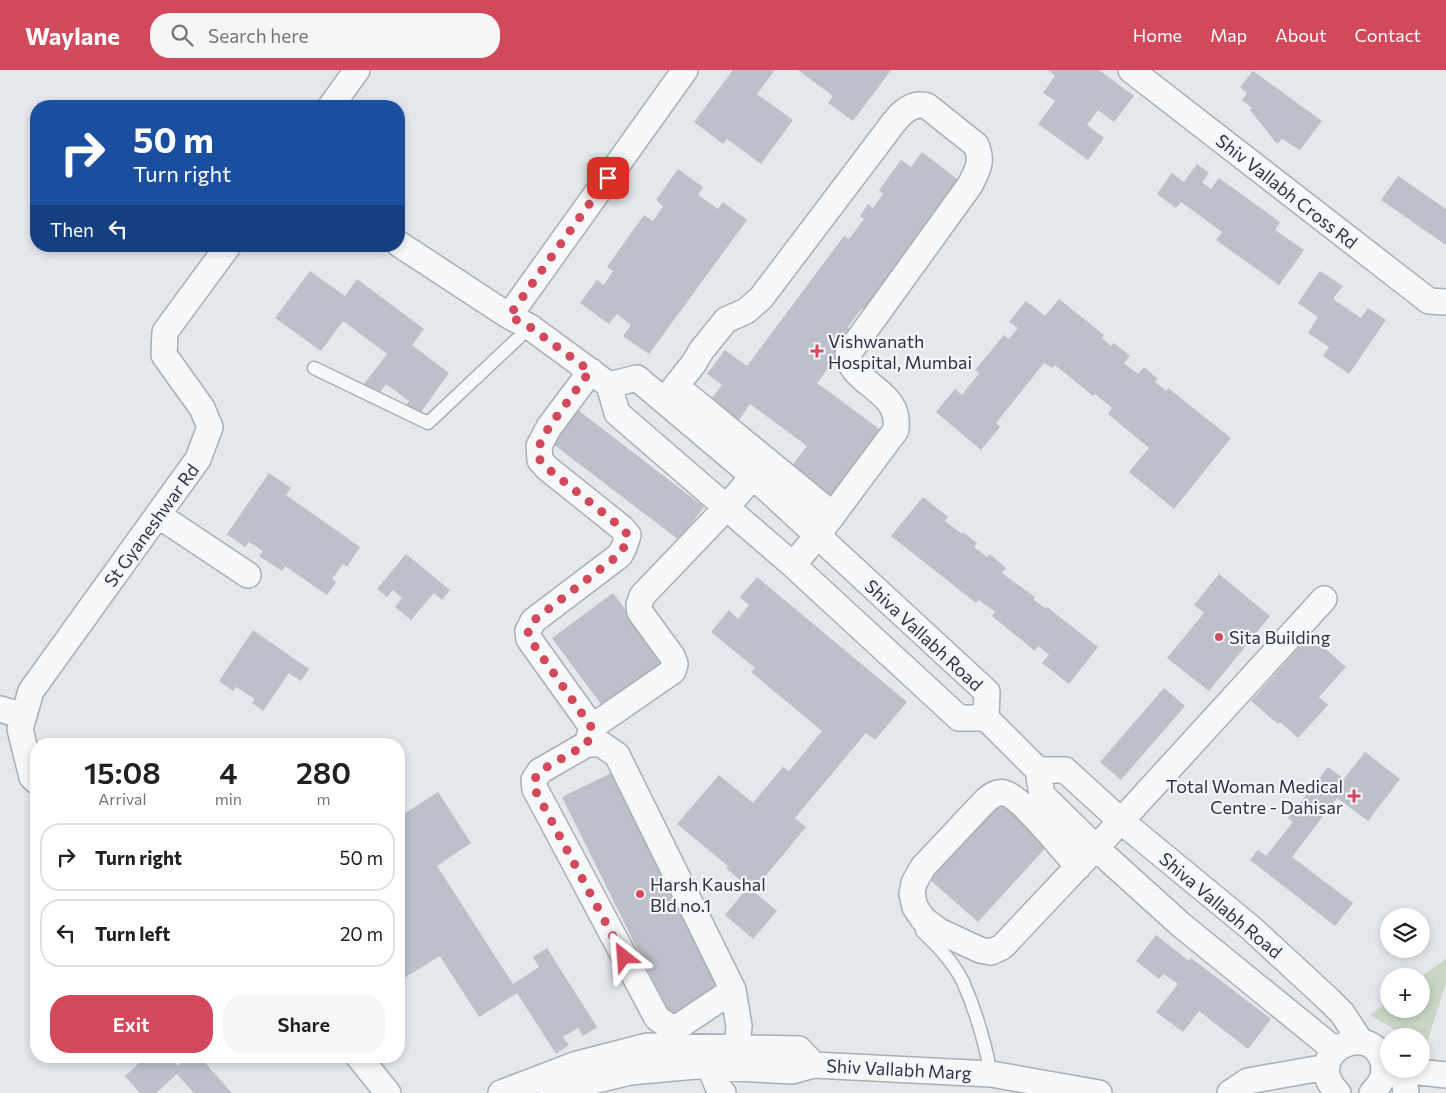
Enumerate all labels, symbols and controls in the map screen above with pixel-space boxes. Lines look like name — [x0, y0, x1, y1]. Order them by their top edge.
search box — [150, 13, 500, 58]
text: Waylane — [25, 21, 120, 50]
icon: search — [168, 21, 196, 49]
text: Search here — [208, 24, 308, 47]
text: Home — [1133, 24, 1182, 46]
text: Map — [1210, 24, 1247, 46]
text: About — [1275, 24, 1327, 46]
text: Contact — [1355, 24, 1421, 46]
text: 50 m — [133, 117, 214, 160]
icon: right — [50, 120, 115, 185]
street label: Shiv Vallabh Cross Rd — [1212, 129, 1362, 253]
pin — [587, 157, 629, 199]
text: Turn right — [133, 160, 231, 187]
icon: arrive — [594, 164, 622, 192]
icon: left — [104, 215, 132, 243]
text: Then — [50, 218, 94, 241]
place label: Vishwanath Hospital, Mumbai — [828, 330, 972, 373]
marker: Vishwanath Hospital, Mumbai — [810, 344, 824, 358]
street label: St Gyaneshwar Rd — [99, 459, 203, 591]
street label: Shiva Vallabh Road — [860, 575, 988, 695]
place label: Sita Building — [1229, 626, 1331, 648]
marker: Sita Building — [1213, 631, 1225, 643]
text: 15:08 — [84, 753, 161, 790]
text: 4 — [219, 753, 237, 790]
text: 280 — [296, 753, 351, 790]
place label: Total Woman Medical Centre - Dahisar — [1166, 775, 1343, 818]
text: Arrival — [98, 789, 147, 808]
text: min — [215, 789, 242, 808]
text: m — [316, 789, 330, 808]
marker: Total Woman Medical Centre - Dahisar — [1347, 789, 1361, 803]
icon: right — [52, 843, 80, 871]
text: Turn right — [95, 846, 182, 869]
text: 50 m — [339, 846, 383, 869]
street label: Shiva Vallabh Road — [1155, 847, 1287, 963]
place label: Harsh Kaushal Bld no.1 — [650, 873, 766, 916]
marker: Harsh Kaushal Bld no.1 — [634, 888, 646, 900]
map controls — [1380, 908, 1430, 1078]
button: layers — [1380, 908, 1430, 958]
icon: left — [52, 919, 80, 947]
text: Turn left — [95, 922, 170, 945]
text: 20 m — [340, 922, 383, 945]
position arrow — [597, 930, 649, 982]
button: + — [1380, 968, 1430, 1018]
button: Exit — [50, 995, 213, 1053]
button: Share — [223, 995, 385, 1053]
button: − — [1380, 1028, 1430, 1078]
street label: Shiv Vallabh Marg — [826, 1054, 972, 1084]

